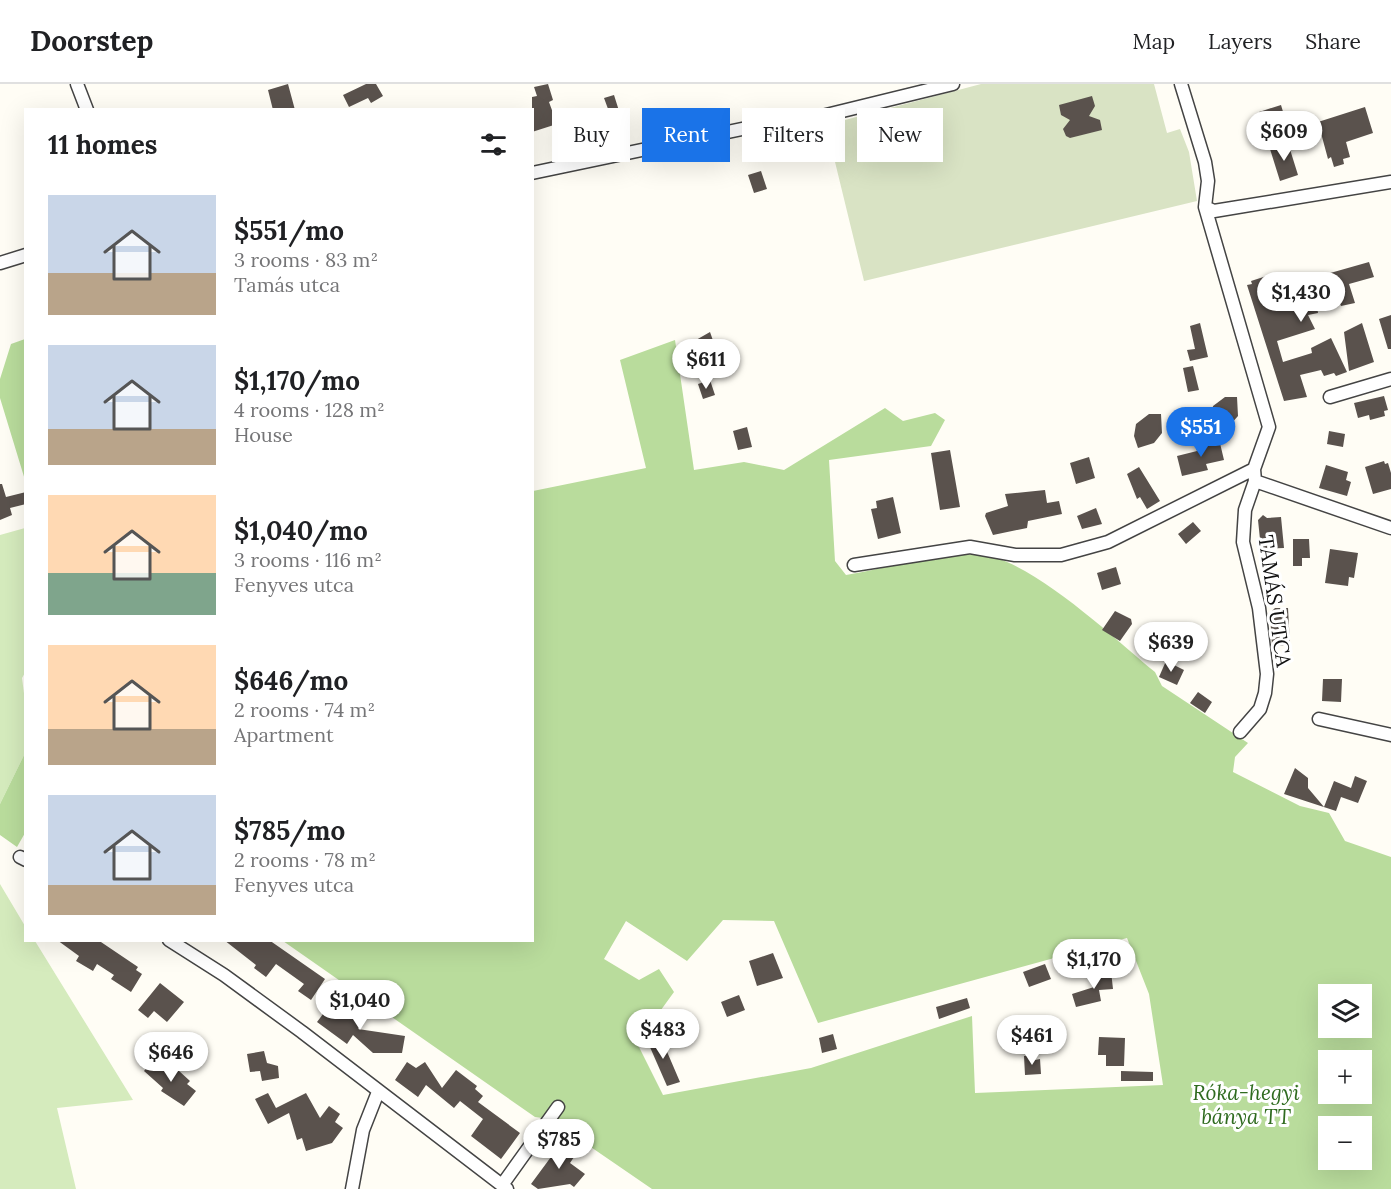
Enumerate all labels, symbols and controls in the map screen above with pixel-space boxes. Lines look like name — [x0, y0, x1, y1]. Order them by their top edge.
text: Doorstep — [30, 23, 153, 59]
text: Map — [1132, 28, 1175, 55]
text: Layers — [1208, 28, 1272, 55]
text: Share — [1305, 28, 1361, 55]
chip: Buy — [552, 108, 630, 162]
chip: Rent — [642, 108, 730, 162]
chip: Filters — [742, 108, 845, 162]
chip: New — [857, 108, 943, 162]
pin: $609 — [1248, 111, 1320, 162]
text: $609 — [1260, 118, 1308, 143]
text: 11 homes — [48, 128, 157, 161]
icon: filters — [477, 128, 510, 161]
text: $551/mo — [234, 214, 344, 247]
icon: home — [96, 219, 168, 291]
text: 3 rooms · 83 m² — [234, 247, 378, 272]
text: Tamás utca — [234, 272, 340, 297]
pin: $1,430 — [1252, 272, 1350, 323]
text: $1,430 — [1271, 279, 1331, 304]
pin: $611 — [670, 339, 742, 390]
text: $611 — [686, 346, 726, 371]
text: $1,170/mo — [234, 364, 360, 397]
icon: home — [96, 369, 168, 441]
text: 4 rooms · 128 m² — [234, 397, 385, 422]
pin: $551 — [1165, 407, 1237, 458]
text: $551 — [1180, 414, 1222, 439]
text: House — [234, 422, 293, 447]
text: $1,040/mo — [234, 514, 368, 547]
icon: home — [96, 519, 168, 591]
street label: TAMÁS UTCA — [1252, 533, 1298, 669]
text: 3 rooms · 116 m² — [234, 547, 382, 572]
text: Fenyves utca — [234, 572, 354, 597]
pin: $639 — [1135, 622, 1207, 673]
text: $639 — [1148, 629, 1194, 654]
text: $646/mo — [234, 664, 348, 697]
icon: home — [96, 669, 168, 741]
text: 2 rooms · 74 m² — [234, 697, 375, 722]
text: Apartment — [234, 722, 334, 747]
text: $785/mo — [234, 814, 345, 847]
icon: home — [96, 819, 168, 891]
text: 2 rooms · 78 m² — [234, 847, 376, 872]
text: Fenyves utca — [234, 872, 354, 897]
pin: $1,170 — [1045, 939, 1143, 990]
text: $1,170 — [1066, 946, 1122, 971]
pin: $1,040 — [311, 980, 409, 1031]
map controls — [1318, 984, 1372, 1170]
button: layers — [1318, 984, 1372, 1038]
text: $1,040 — [330, 987, 390, 1012]
pin: $483 — [627, 1009, 699, 1060]
pin: $461 — [996, 1015, 1068, 1066]
text: $483 — [640, 1016, 686, 1041]
text: $461 — [1011, 1022, 1053, 1047]
pin: $646 — [135, 1032, 207, 1083]
text: $646 — [148, 1039, 194, 1064]
button: + — [1318, 1050, 1372, 1104]
park label: Róka-hegyi bánya TT — [1192, 1079, 1300, 1130]
button: − — [1318, 1116, 1372, 1170]
pin: $785 — [523, 1119, 595, 1170]
text: $785 — [537, 1126, 581, 1151]

